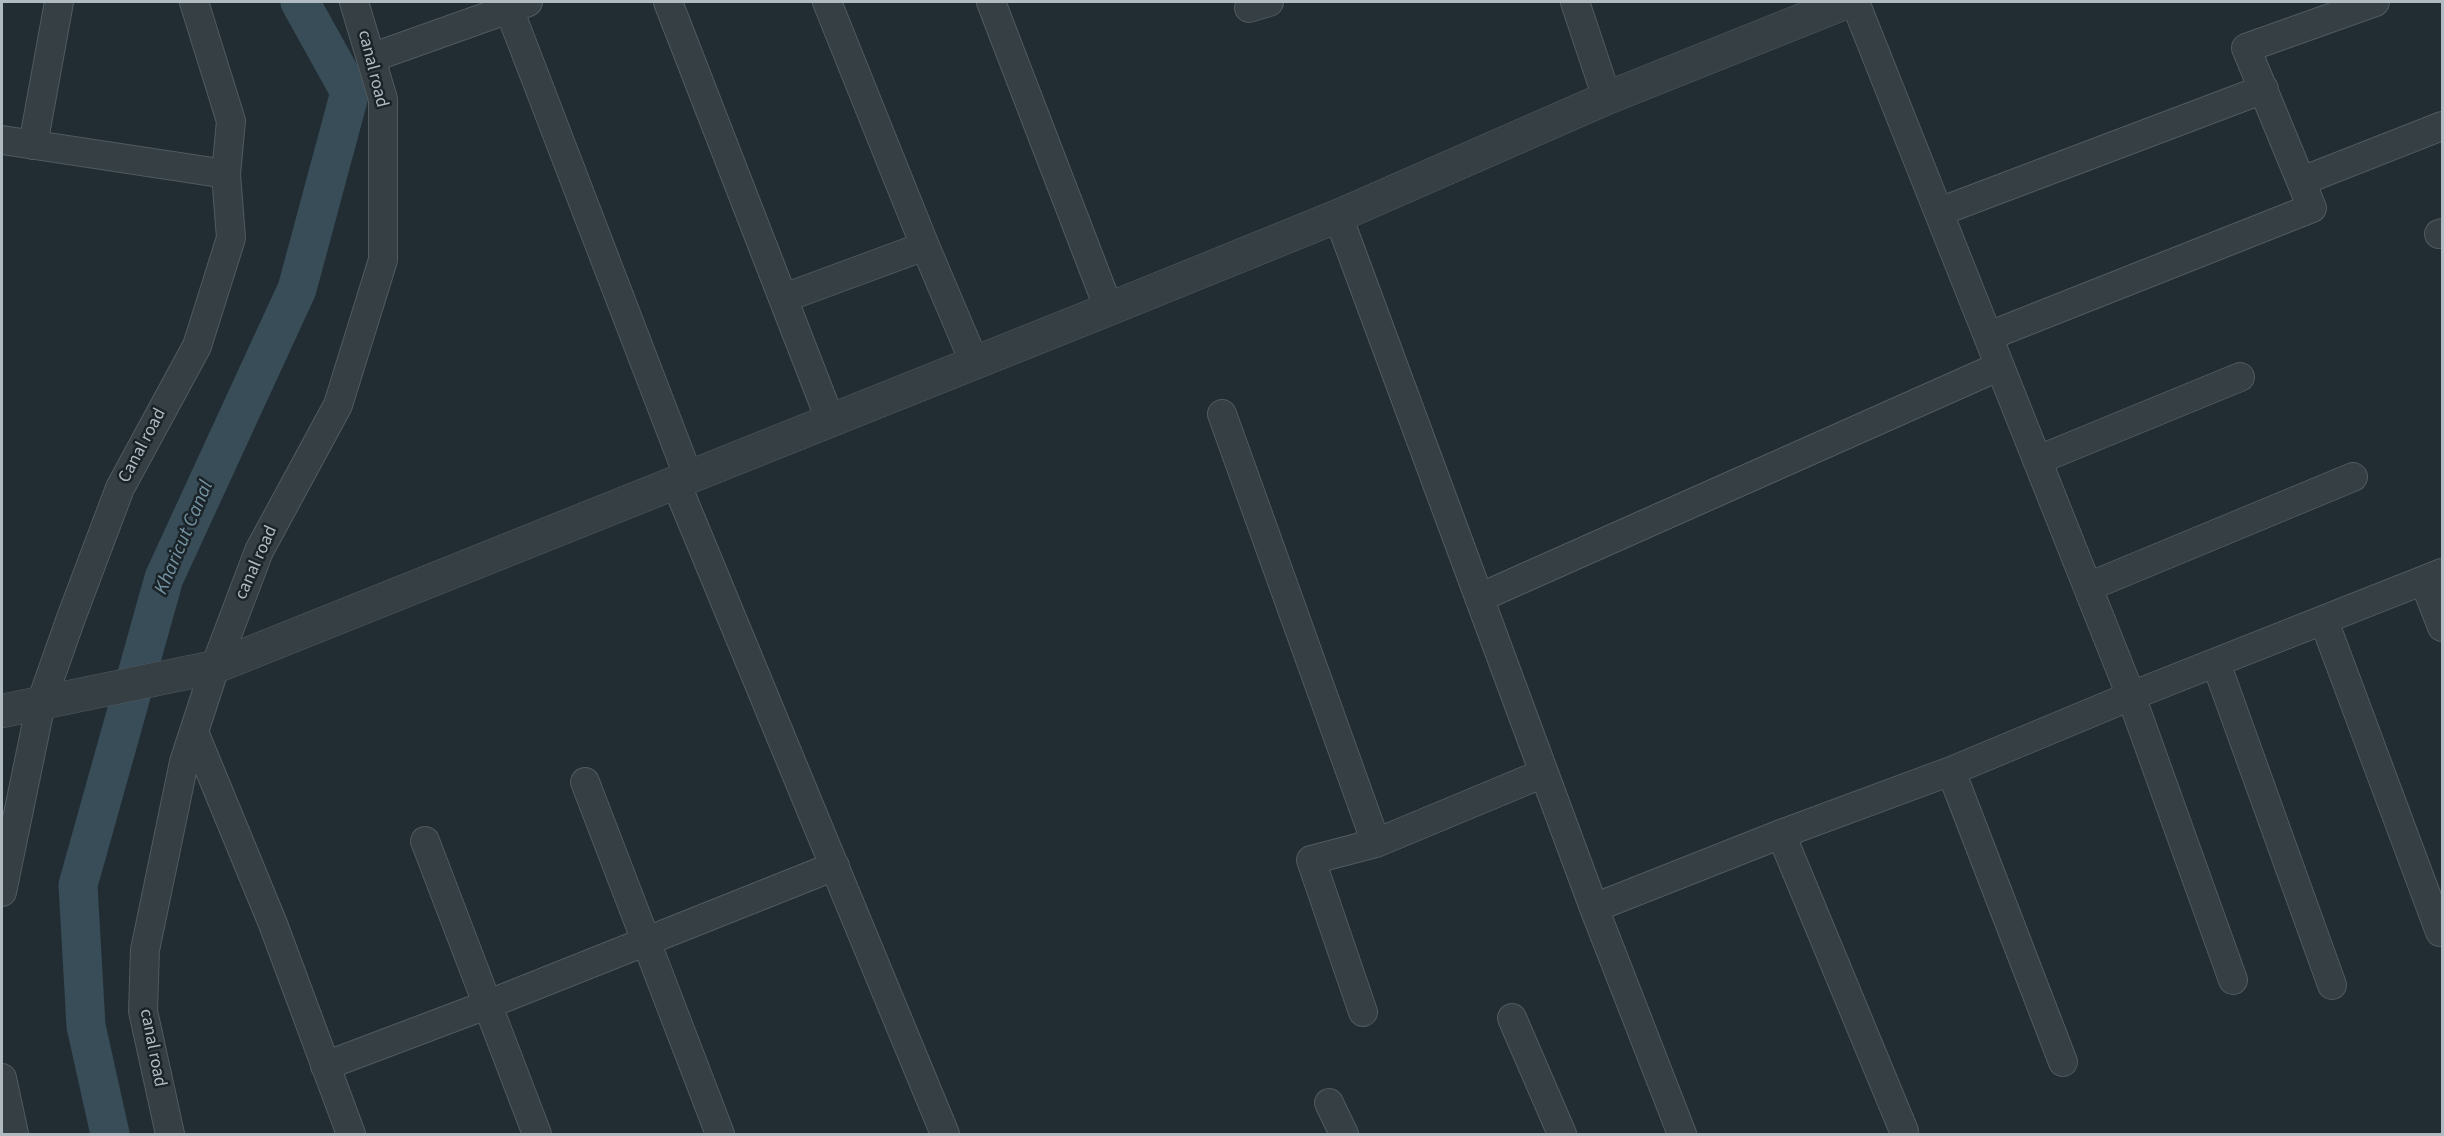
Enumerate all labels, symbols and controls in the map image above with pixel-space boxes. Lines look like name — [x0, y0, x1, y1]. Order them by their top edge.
street label: canal road — [352, 28, 392, 110]
street label: Canal road — [114, 405, 172, 487]
water label: Kharicut Canal — [150, 477, 220, 599]
street label: canal road — [231, 523, 283, 603]
street label: canal road — [134, 1007, 170, 1089]

